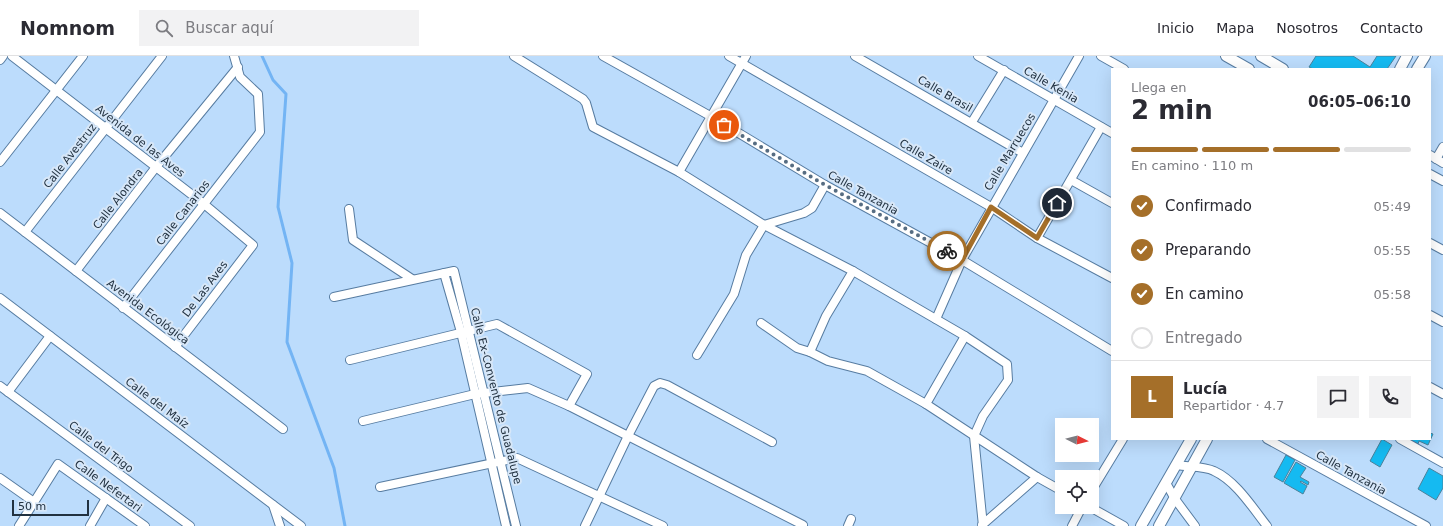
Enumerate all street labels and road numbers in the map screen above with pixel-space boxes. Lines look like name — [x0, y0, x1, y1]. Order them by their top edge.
street label: Calle Kenia — [1021, 64, 1081, 106]
street label: Calle Brasil — [915, 73, 975, 115]
street label: Avenida de las Aves — [93, 102, 187, 180]
street label: Calle Marruecos — [982, 111, 1038, 193]
street label: Calle Avestruz — [41, 121, 99, 191]
street label: Calle Zaire — [897, 137, 955, 178]
street label: Calle Alondra — [90, 166, 146, 232]
street label: Calle Tanzania — [825, 168, 901, 218]
street label: Calle Canarios — [154, 178, 213, 248]
street label: De Las Aves — [180, 258, 230, 320]
street label: Avenida Ecológica — [104, 277, 192, 347]
street label: Calle Ex-Convento de Guadalupe — [468, 306, 524, 486]
street label: Calle del Maíz — [123, 375, 192, 431]
street label: Calle del Trigo — [66, 418, 136, 476]
street label: Calle Tanzania — [1313, 448, 1389, 498]
street label: Calle Nefertari — [72, 457, 144, 515]

